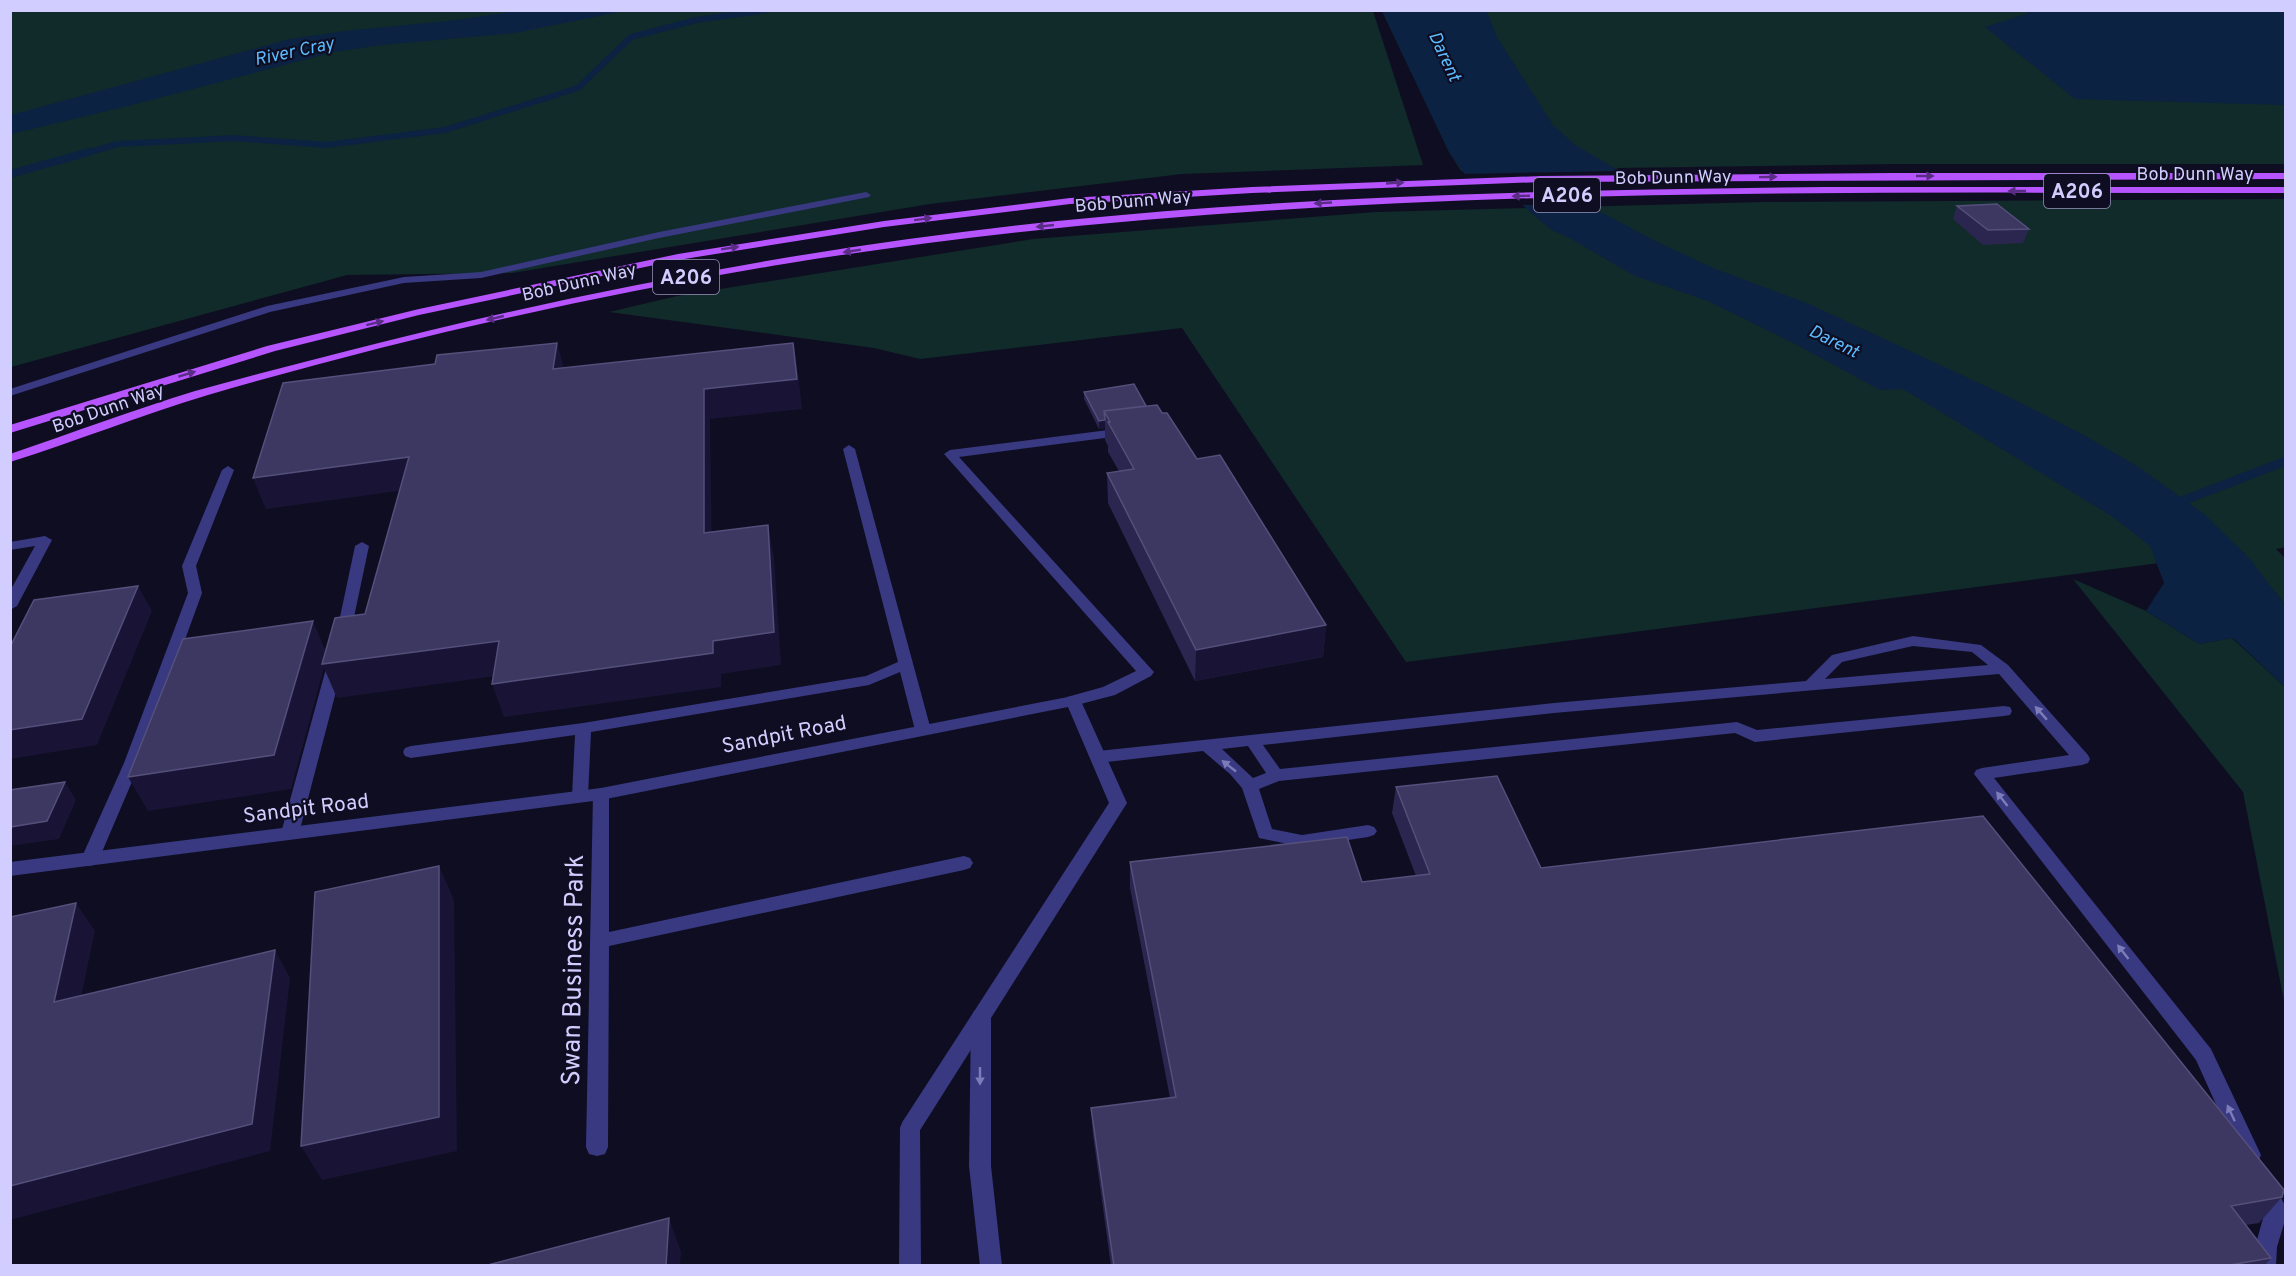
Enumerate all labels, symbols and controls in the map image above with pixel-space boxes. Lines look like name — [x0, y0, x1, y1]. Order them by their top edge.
water label: Darent — [1422, 28, 1466, 87]
water label: River Cray — [252, 32, 338, 72]
street label: Bob Dunn Way — [2137, 164, 2253, 187]
street label: Bob Dunn Way — [1614, 166, 1732, 191]
one-way arrow — [1916, 171, 1935, 181]
one-way arrow — [1759, 172, 1778, 182]
road number: A206 — [2044, 174, 2110, 208]
road number: A206 — [1534, 178, 1600, 212]
one-way arrow — [1385, 179, 1404, 188]
street label: Bob Dunn Way — [1074, 186, 1192, 219]
one-way arrow — [2008, 186, 2027, 196]
one-way arrow — [1511, 191, 1530, 201]
one-way arrow — [1314, 199, 1333, 208]
one-way arrow — [913, 214, 932, 224]
one-way arrow — [1036, 221, 1055, 230]
one-way arrow — [721, 244, 740, 253]
one-way arrow — [842, 247, 861, 256]
street label: Bob Dunn Way — [520, 259, 639, 308]
road number: A206 — [653, 260, 719, 294]
one-way arrow — [485, 314, 504, 323]
one-way arrow — [366, 317, 384, 327]
water label: Darent — [1805, 320, 1864, 365]
one-way arrow — [178, 369, 196, 378]
street label: Bob Dunn Way — [49, 380, 168, 439]
one-way arrow — [2035, 706, 2048, 721]
street label: Sandpit Road — [720, 710, 849, 761]
one-way arrow — [1222, 760, 1237, 772]
street label: Sandpit Road — [242, 788, 371, 831]
one-way arrow — [1995, 791, 2008, 807]
street label: Swan Business Park — [556, 854, 593, 1086]
one-way arrow — [2116, 944, 2129, 960]
one-way arrow — [975, 1066, 985, 1085]
one-way arrow — [2226, 1105, 2235, 1122]

